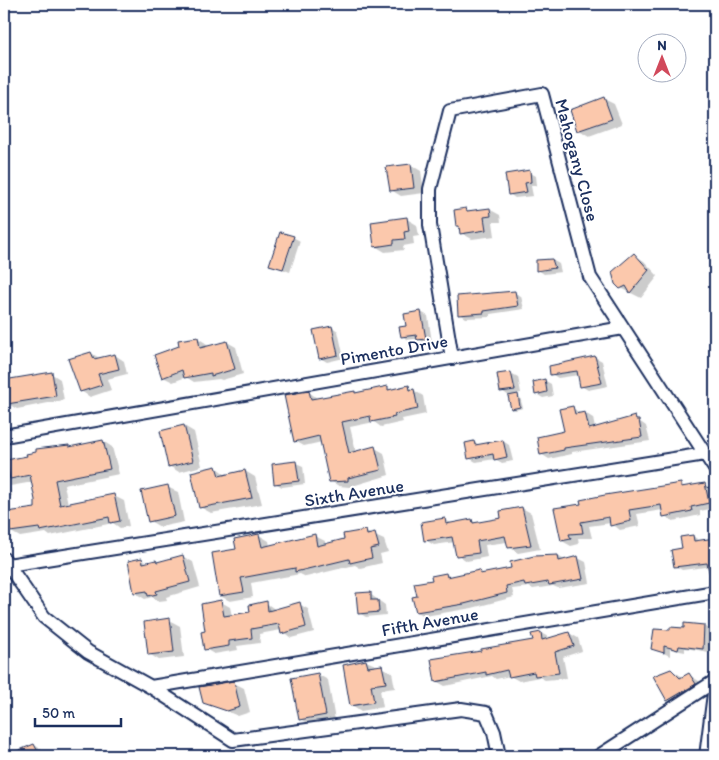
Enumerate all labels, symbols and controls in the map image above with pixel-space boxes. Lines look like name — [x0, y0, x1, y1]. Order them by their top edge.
north arrow — [636, 32, 686, 82]
text: N — [657, 37, 667, 54]
street label: Mahogany Close — [550, 96, 604, 224]
street label: Pimento Drive — [339, 330, 449, 370]
street label: Sixth Avenue — [303, 474, 405, 512]
street label: Fifth Avenue — [380, 603, 480, 641]
scale bar — [35, 695, 121, 727]
text: 50 m — [42, 704, 75, 722]

